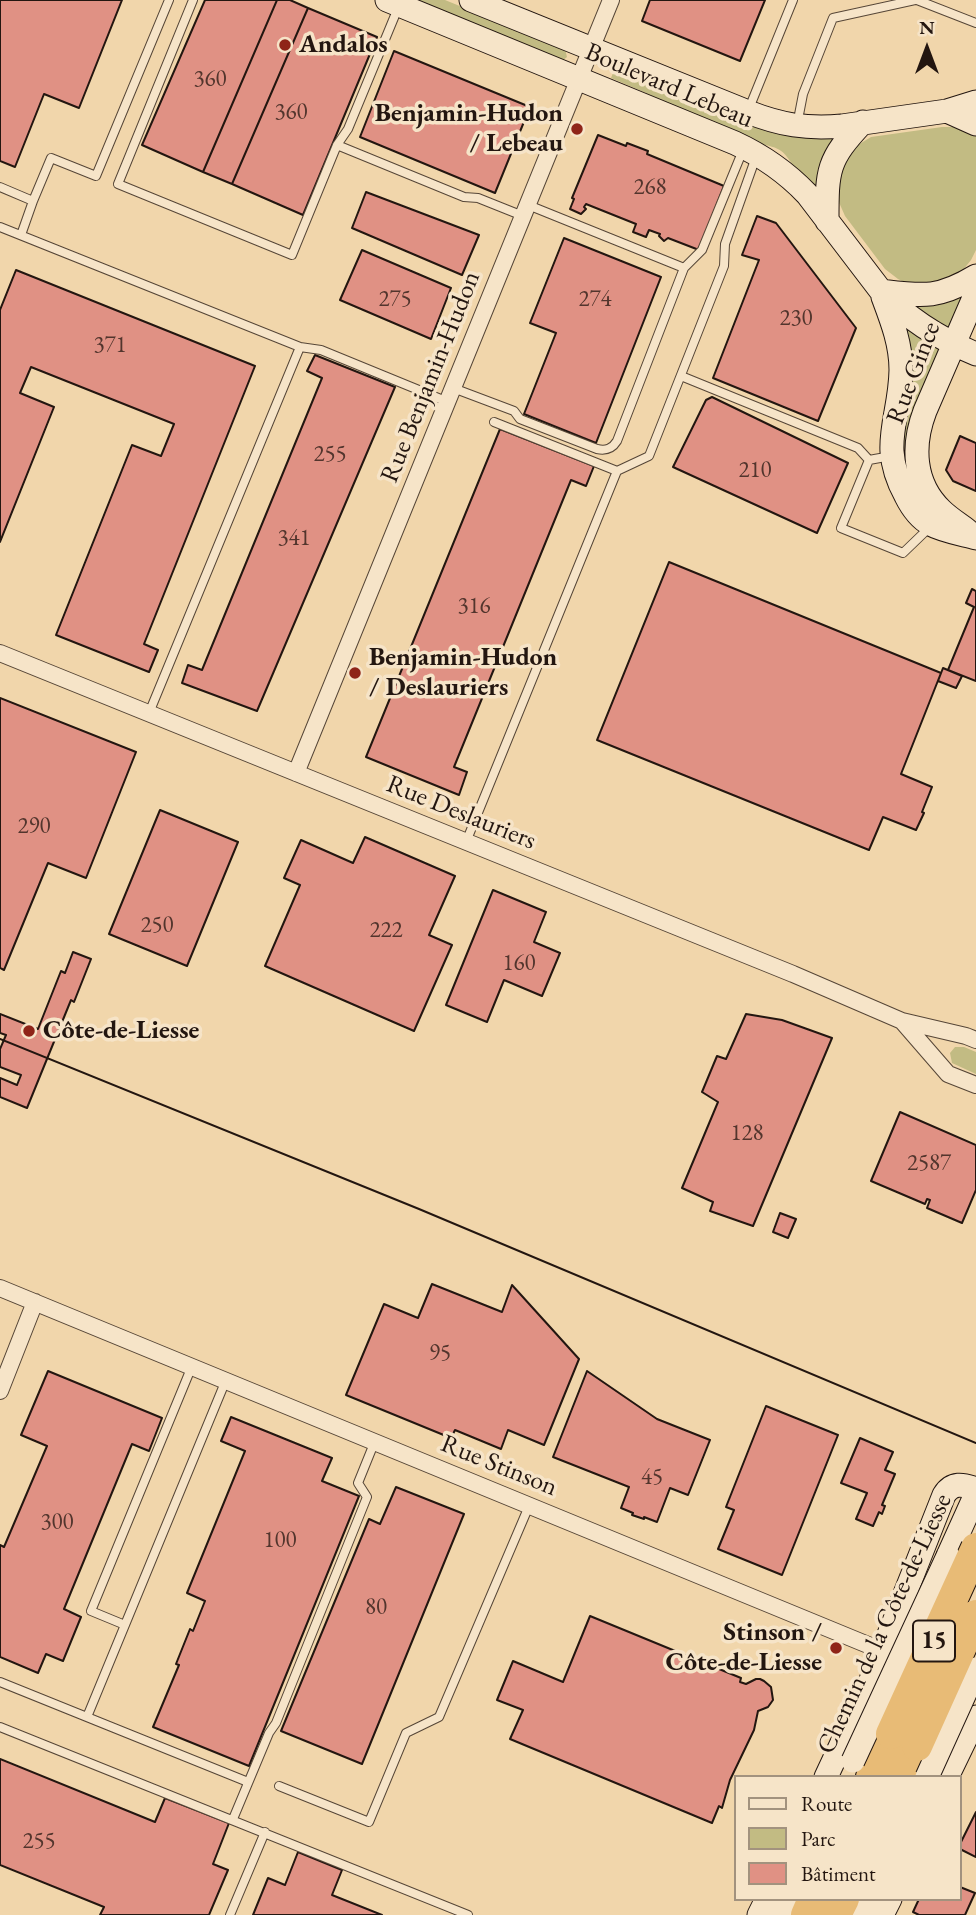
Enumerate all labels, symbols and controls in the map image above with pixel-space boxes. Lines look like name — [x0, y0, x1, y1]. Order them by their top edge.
north arrow — [892, 14, 962, 84]
text: N — [919, 15, 935, 40]
place label: Andalos — [299, 29, 388, 61]
marker: Andalos — [277, 37, 293, 53]
street label: Boulevard Lebeau — [580, 37, 758, 135]
house number: 360 — [193, 66, 227, 94]
place label: Benjamin-Hudon / Lebeau — [375, 98, 563, 160]
house number: 360 — [274, 99, 308, 127]
marker: Benjamin-Hudon / Lebeau — [569, 121, 585, 137]
house number: 268 — [633, 174, 667, 202]
street label: Rue Benjamin-Hudon — [374, 267, 488, 487]
house number: 275 — [378, 286, 412, 314]
house number: 274 — [578, 286, 612, 314]
house number: 230 — [779, 305, 813, 333]
street label: Rue Gince — [880, 318, 948, 428]
house number: 371 — [93, 332, 127, 360]
house number: 255 — [313, 441, 347, 469]
house number: 210 — [738, 457, 772, 485]
house number: 341 — [277, 525, 311, 553]
house number: 316 — [457, 593, 491, 621]
place label: Benjamin-Hudon / Deslauriers — [369, 642, 557, 704]
marker: Benjamin-Hudon / Deslauriers — [347, 665, 363, 681]
street label: Rue Deslauriers — [382, 769, 540, 857]
house number: 290 — [17, 813, 51, 841]
house number: 250 — [140, 912, 174, 940]
house number: 222 — [369, 917, 403, 945]
house number: 160 — [502, 950, 536, 978]
place label: Côte-de-Liesse — [43, 1015, 199, 1047]
marker: Côte-de-Liesse — [21, 1023, 37, 1039]
house number: 128 — [730, 1120, 764, 1148]
house number: 2587 — [907, 1150, 951, 1178]
house number: 95 — [429, 1340, 451, 1368]
street label: Rue Stinson — [436, 1429, 562, 1503]
house number: 45 — [641, 1464, 663, 1492]
street label: Chemin de la Côte-de-Liesse — [811, 1489, 959, 1759]
house number: 300 — [40, 1509, 74, 1537]
house number: 100 — [263, 1527, 297, 1555]
house number: 80 — [365, 1594, 387, 1622]
place label: Stinson / Côte-de-Liesse — [666, 1617, 822, 1678]
road number: 15 — [913, 1620, 955, 1661]
marker: Stinson / Côte-de-Liesse — [828, 1640, 844, 1656]
legend — [734, 1775, 962, 1901]
text: Route — [801, 1790, 852, 1817]
text: Parc — [801, 1825, 835, 1852]
house number: 255 — [22, 1828, 56, 1856]
text: Bâtiment — [801, 1860, 876, 1887]

